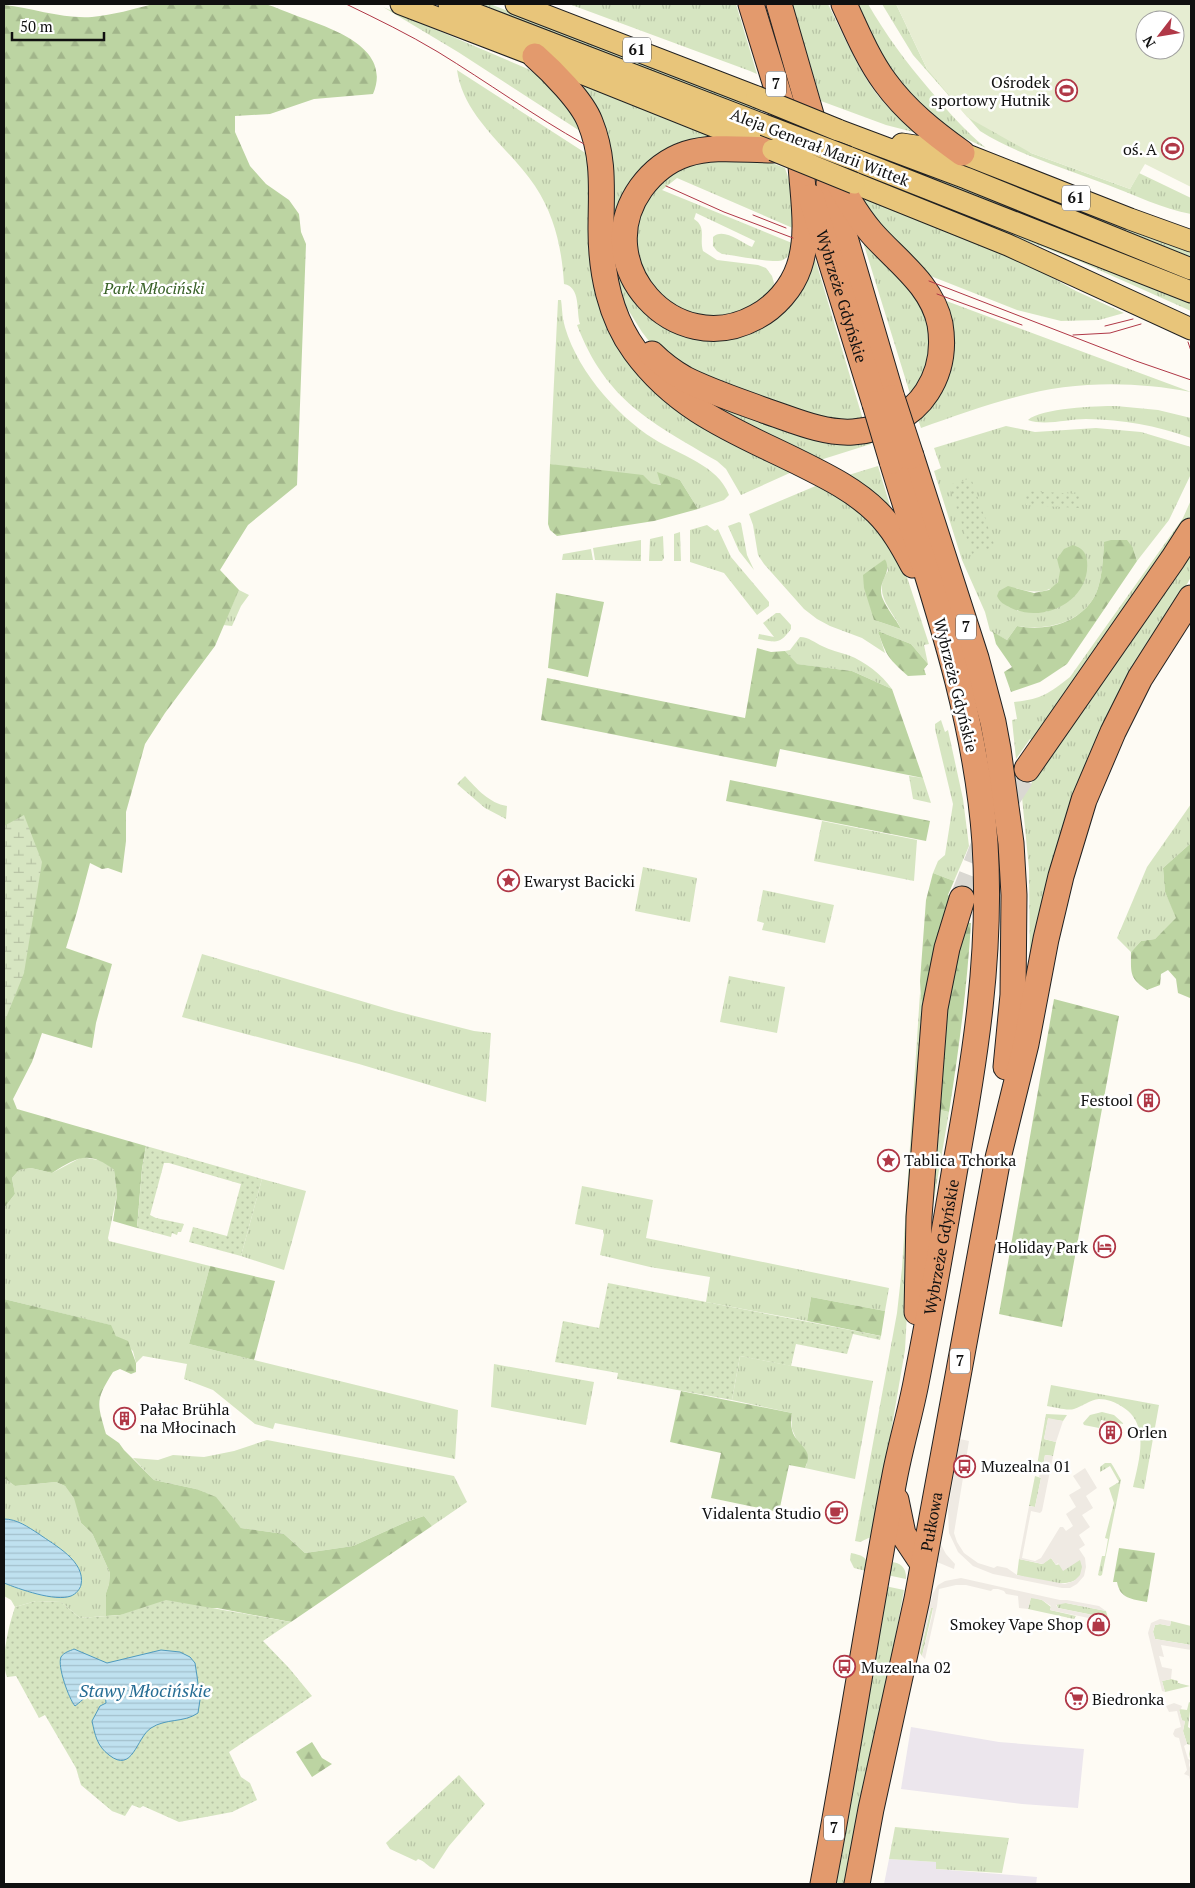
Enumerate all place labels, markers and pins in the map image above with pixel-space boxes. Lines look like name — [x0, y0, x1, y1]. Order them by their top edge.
place label: Ośrodek sportowy Hutnik — [931, 71, 1051, 111]
sports icon: Ośrodek sportowy Hutnik — [1054, 79, 1078, 103]
sports icon: oś. A — [1161, 137, 1185, 161]
place label: oś. A — [1123, 138, 1157, 160]
place icon: Ewaryst Bacicki — [496, 869, 520, 893]
place label: Ewaryst Bacicki — [524, 870, 635, 892]
building icon: Festool — [1137, 1088, 1161, 1112]
place label: Festool — [1081, 1089, 1133, 1111]
place icon: Tablica Tchorka — [876, 1148, 900, 1172]
place label: Tablica Tchorka — [904, 1149, 1016, 1171]
hotel icon: Holiday Park — [1092, 1235, 1116, 1259]
place label: Holiday Park — [997, 1236, 1089, 1258]
place label: Pałac Brühla na Młocinach — [140, 1398, 237, 1438]
building icon: Pałac Brühla na Młocinach — [112, 1406, 136, 1430]
building icon: Orlen — [1099, 1420, 1123, 1444]
place label: Orlen — [1127, 1421, 1168, 1443]
bus stop icon: Muzealna 01 — [953, 1454, 977, 1478]
place label: Muzealna 01 — [981, 1455, 1071, 1477]
cafe icon: Vidalenta Studio — [825, 1501, 849, 1525]
place label: Vidalenta Studio — [702, 1502, 821, 1524]
shop icon: Smokey Vape Shop — [1087, 1612, 1111, 1636]
place label: Smokey Vape Shop — [950, 1613, 1083, 1635]
bus stop icon: Muzealna 02 — [833, 1655, 857, 1679]
place label: Muzealna 02 — [861, 1656, 951, 1678]
supermarket icon: Biedronka — [1064, 1687, 1088, 1711]
place label: Biedronka — [1092, 1688, 1164, 1710]

